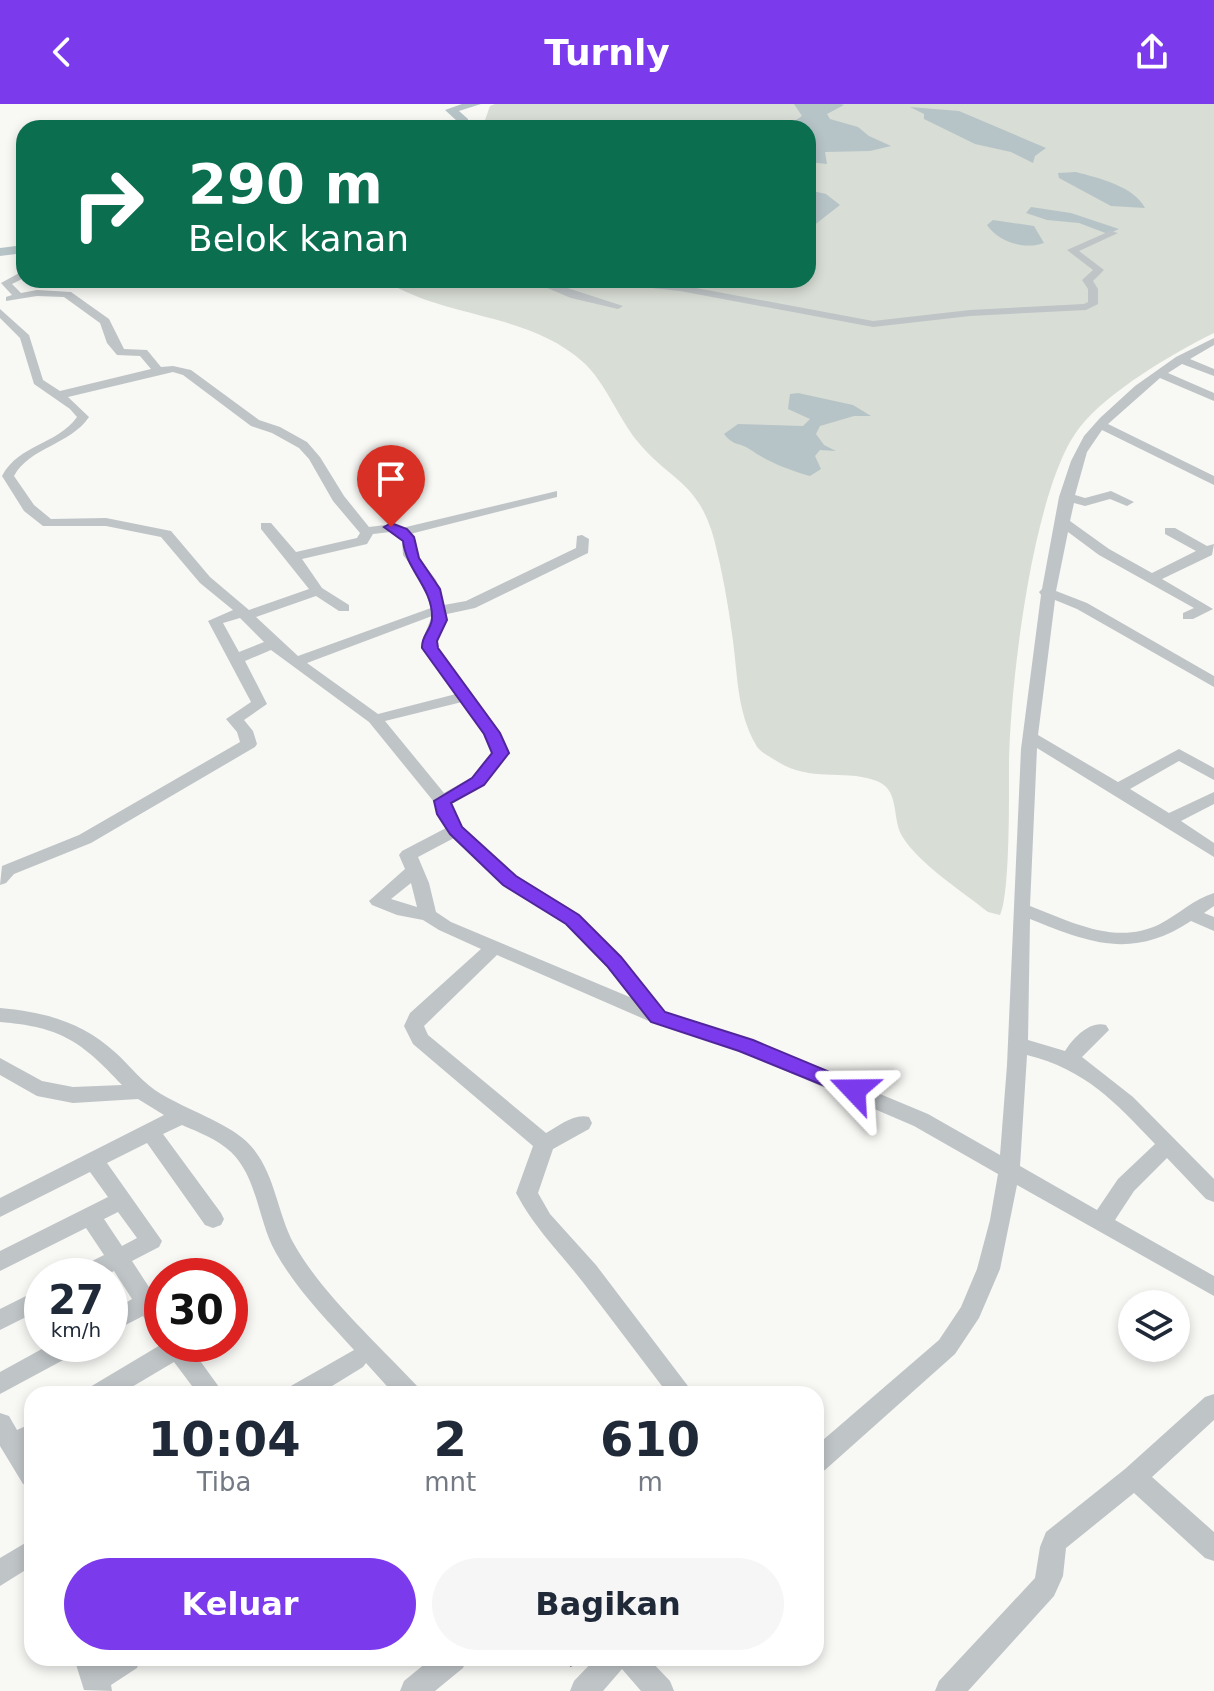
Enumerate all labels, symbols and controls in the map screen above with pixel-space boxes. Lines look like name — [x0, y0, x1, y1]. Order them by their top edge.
icon: back — [40, 30, 84, 74]
icon: share — [1130, 30, 1174, 74]
text: Turnly — [544, 32, 670, 73]
text: 290 m — [188, 151, 383, 216]
icon: right — [56, 152, 160, 256]
text: Belok kanan — [188, 218, 409, 259]
pin — [357, 445, 425, 527]
icon: arrive — [369, 457, 413, 501]
position arrow — [812, 1048, 896, 1132]
speed limit sign: 30 — [144, 1258, 248, 1362]
text: 27 — [48, 1277, 104, 1323]
map controls — [1118, 1290, 1190, 1362]
button: layers — [1118, 1290, 1190, 1362]
text: km/h — [51, 1318, 101, 1342]
text: 10:04 — [148, 1411, 301, 1467]
text: 2 — [434, 1411, 467, 1467]
text: 610 — [600, 1411, 700, 1467]
text: Tiba — [197, 1467, 252, 1497]
text: mnt — [424, 1467, 476, 1497]
text: m — [637, 1467, 663, 1497]
button: Keluar — [64, 1558, 416, 1650]
button: Bagikan — [432, 1558, 784, 1650]

